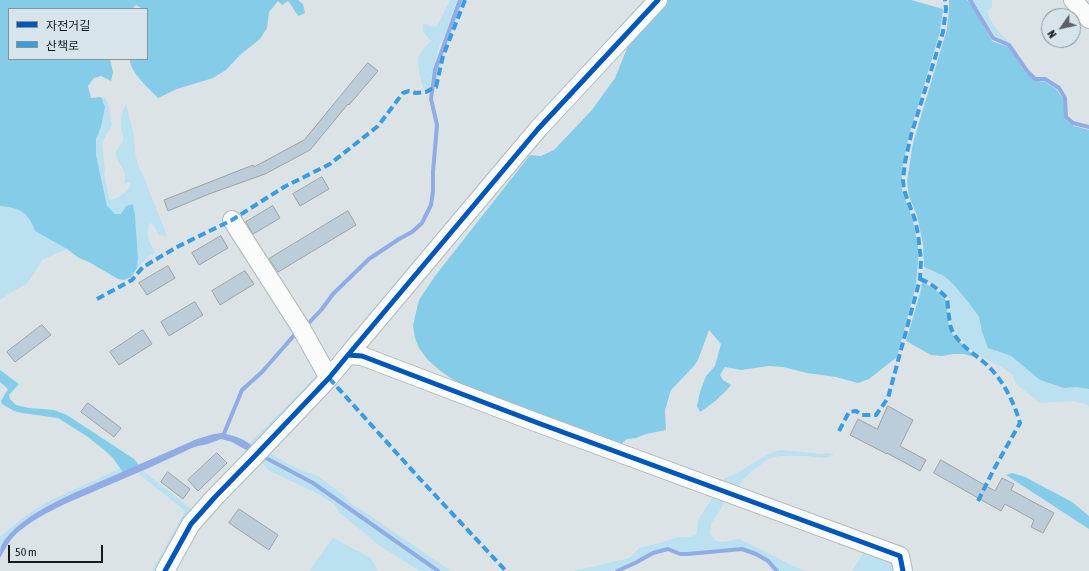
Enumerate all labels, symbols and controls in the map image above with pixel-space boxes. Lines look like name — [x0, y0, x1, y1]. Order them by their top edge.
legend — [8, 8, 148, 60]
north arrow — [1041, 8, 1081, 48]
text: 자전거길 — [46, 19, 90, 33]
text: N — [1045, 28, 1059, 40]
text: 산책로 — [46, 39, 79, 53]
scale bar — [10, 537, 105, 563]
text: 50 m — [15, 545, 37, 559]

